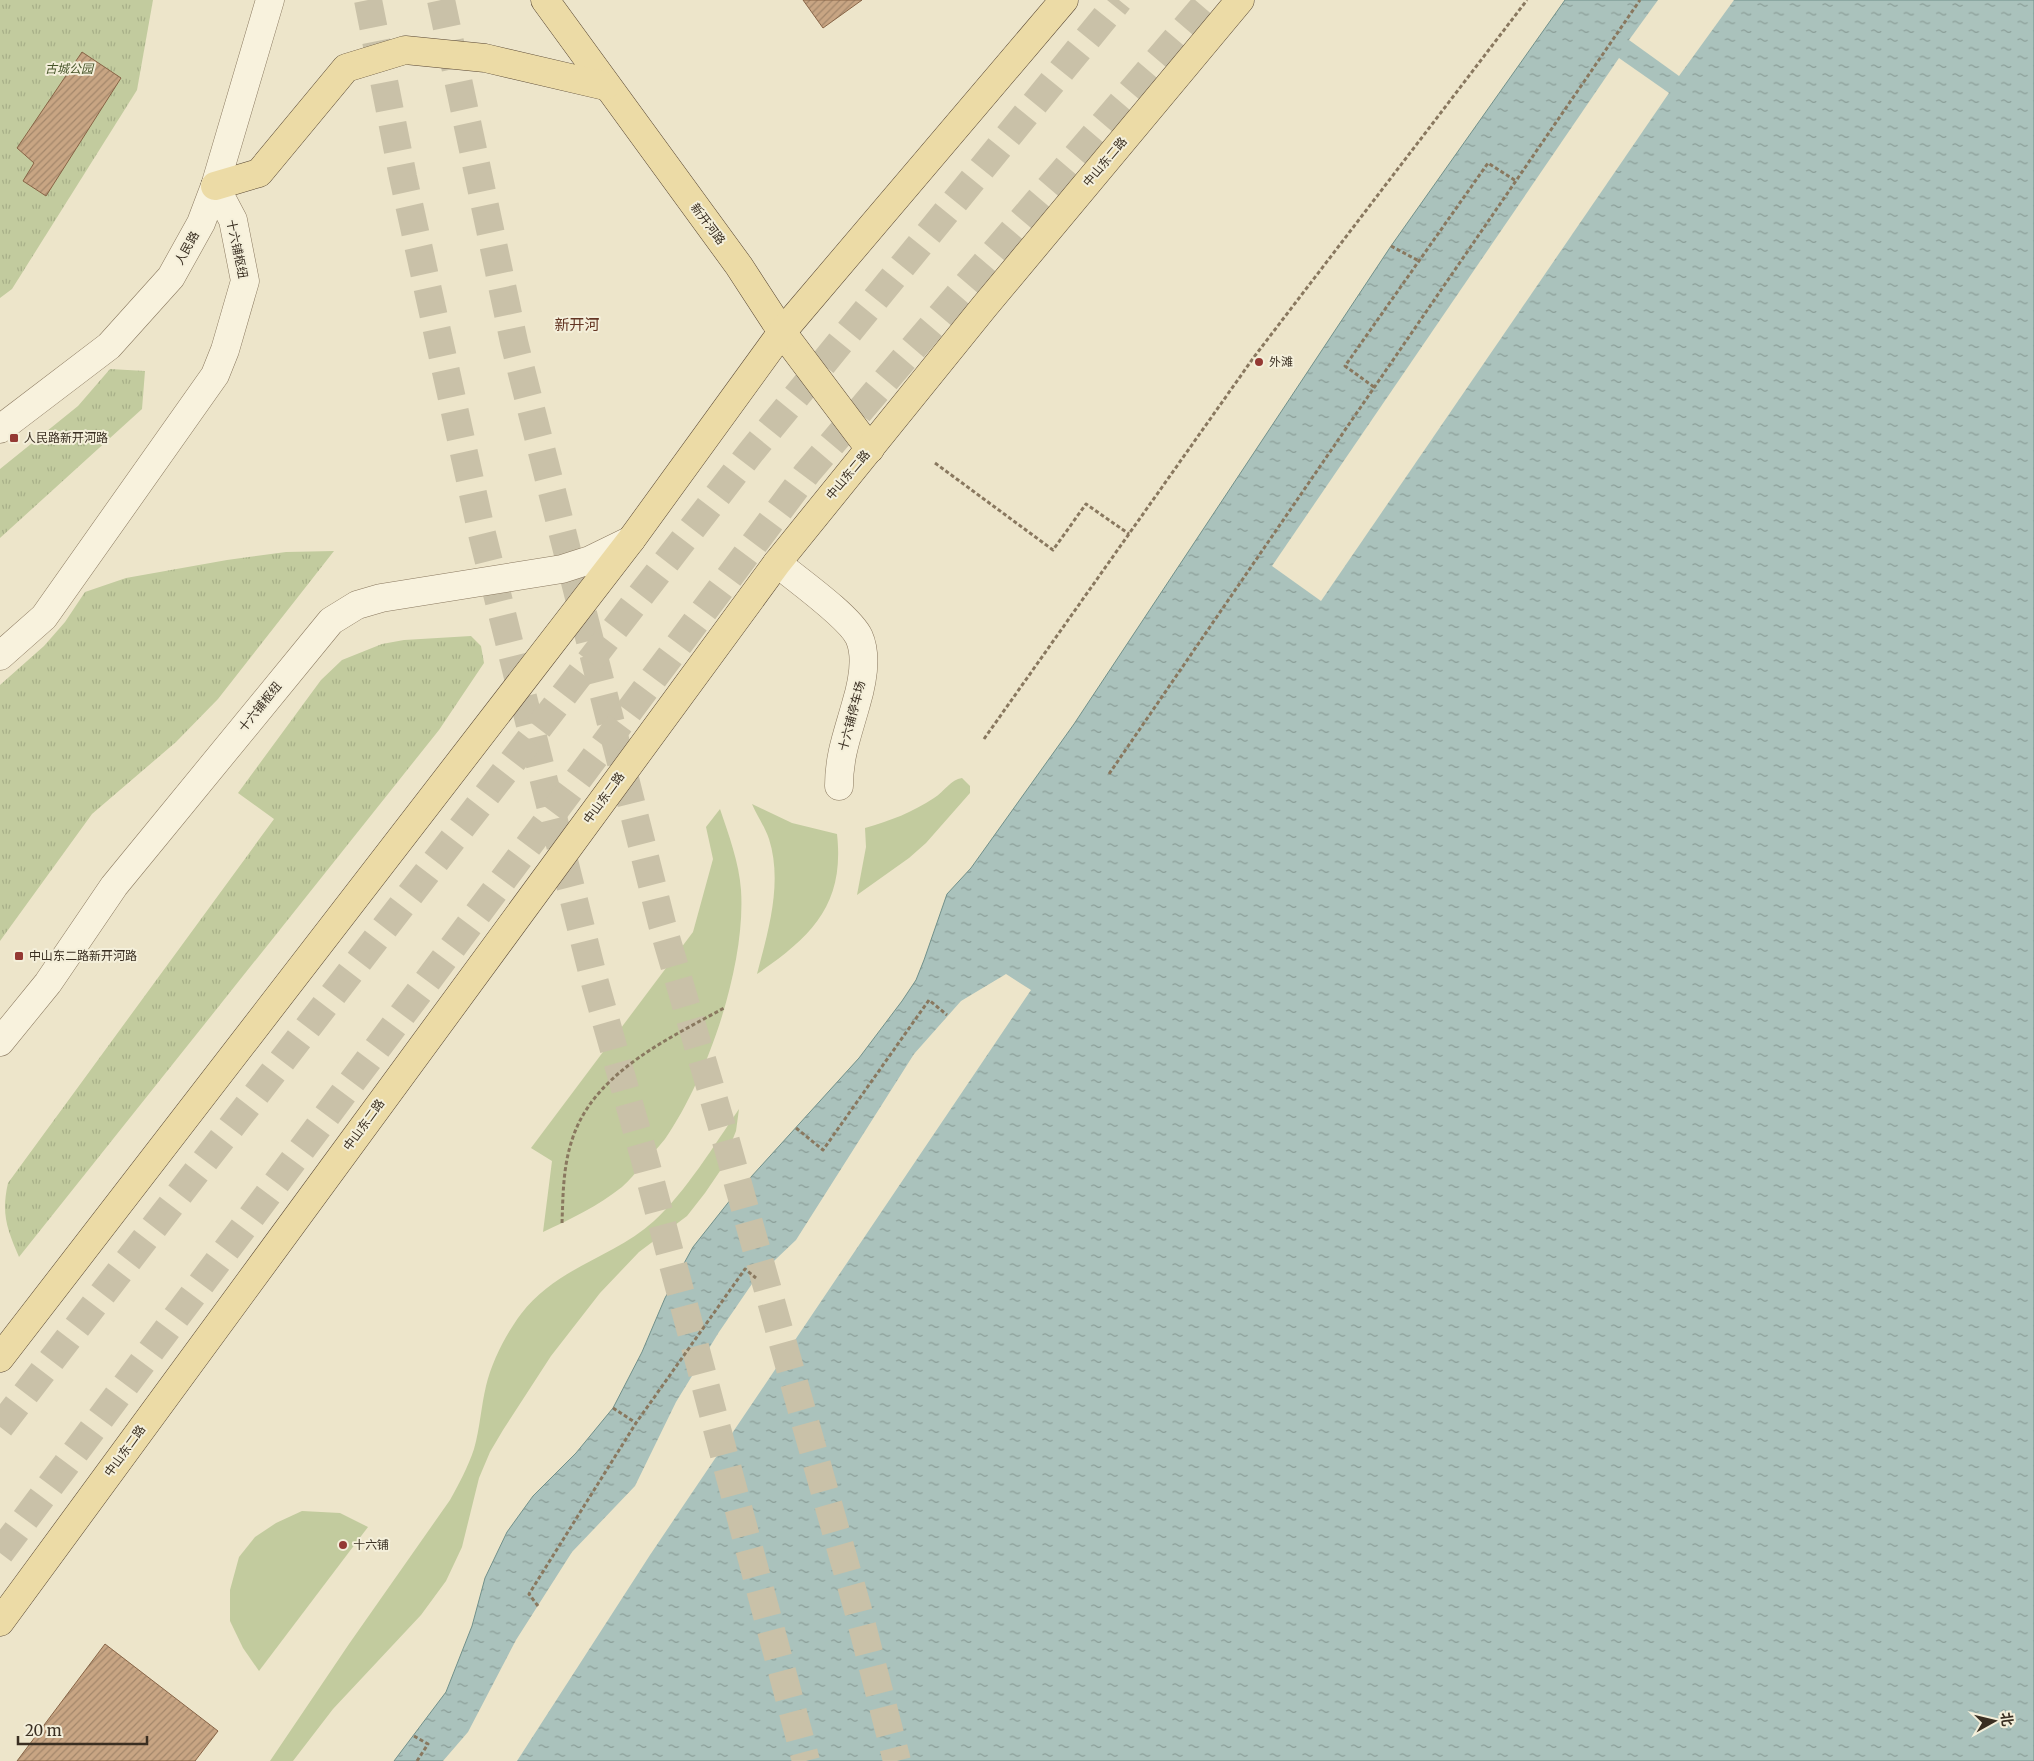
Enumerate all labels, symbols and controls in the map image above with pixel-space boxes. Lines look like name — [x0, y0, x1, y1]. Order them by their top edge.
park label: 古城公园 — [45, 61, 95, 76]
street label: 中山东二路 — [1080, 134, 1130, 189]
street label: 新开河路 — [688, 200, 729, 247]
street label: 十六铺枢纽 — [224, 218, 251, 280]
street label: 人民路 — [171, 228, 202, 267]
district label: 新开河 — [554, 315, 600, 334]
place label: 外滩 — [1269, 354, 1293, 369]
marker: 外滩 — [1253, 356, 1265, 368]
place label: 人民路新开河路 — [24, 430, 108, 445]
marker: 人民路新开河路 — [8, 432, 20, 444]
street label: 中山东二路 — [823, 447, 873, 502]
street label: 十六铺枢纽 — [235, 679, 284, 735]
street label: 十六铺停车场 — [835, 679, 868, 753]
street label: 中山东二路 — [580, 769, 627, 826]
place label: 中山东二路新开河路 — [29, 948, 137, 963]
marker: 中山东二路新开河路 — [13, 950, 25, 962]
street label: 中山东二路 — [340, 1096, 387, 1153]
street label: 中山东二路 — [101, 1422, 148, 1479]
place label: 十六铺 — [353, 1537, 389, 1552]
marker: 十六铺 — [337, 1539, 349, 1551]
north arrow — [1969, 1696, 2019, 1746]
text: 北 — [1997, 1711, 2017, 1727]
scale bar — [18, 1714, 146, 1746]
text: 20 m — [25, 1721, 62, 1740]

